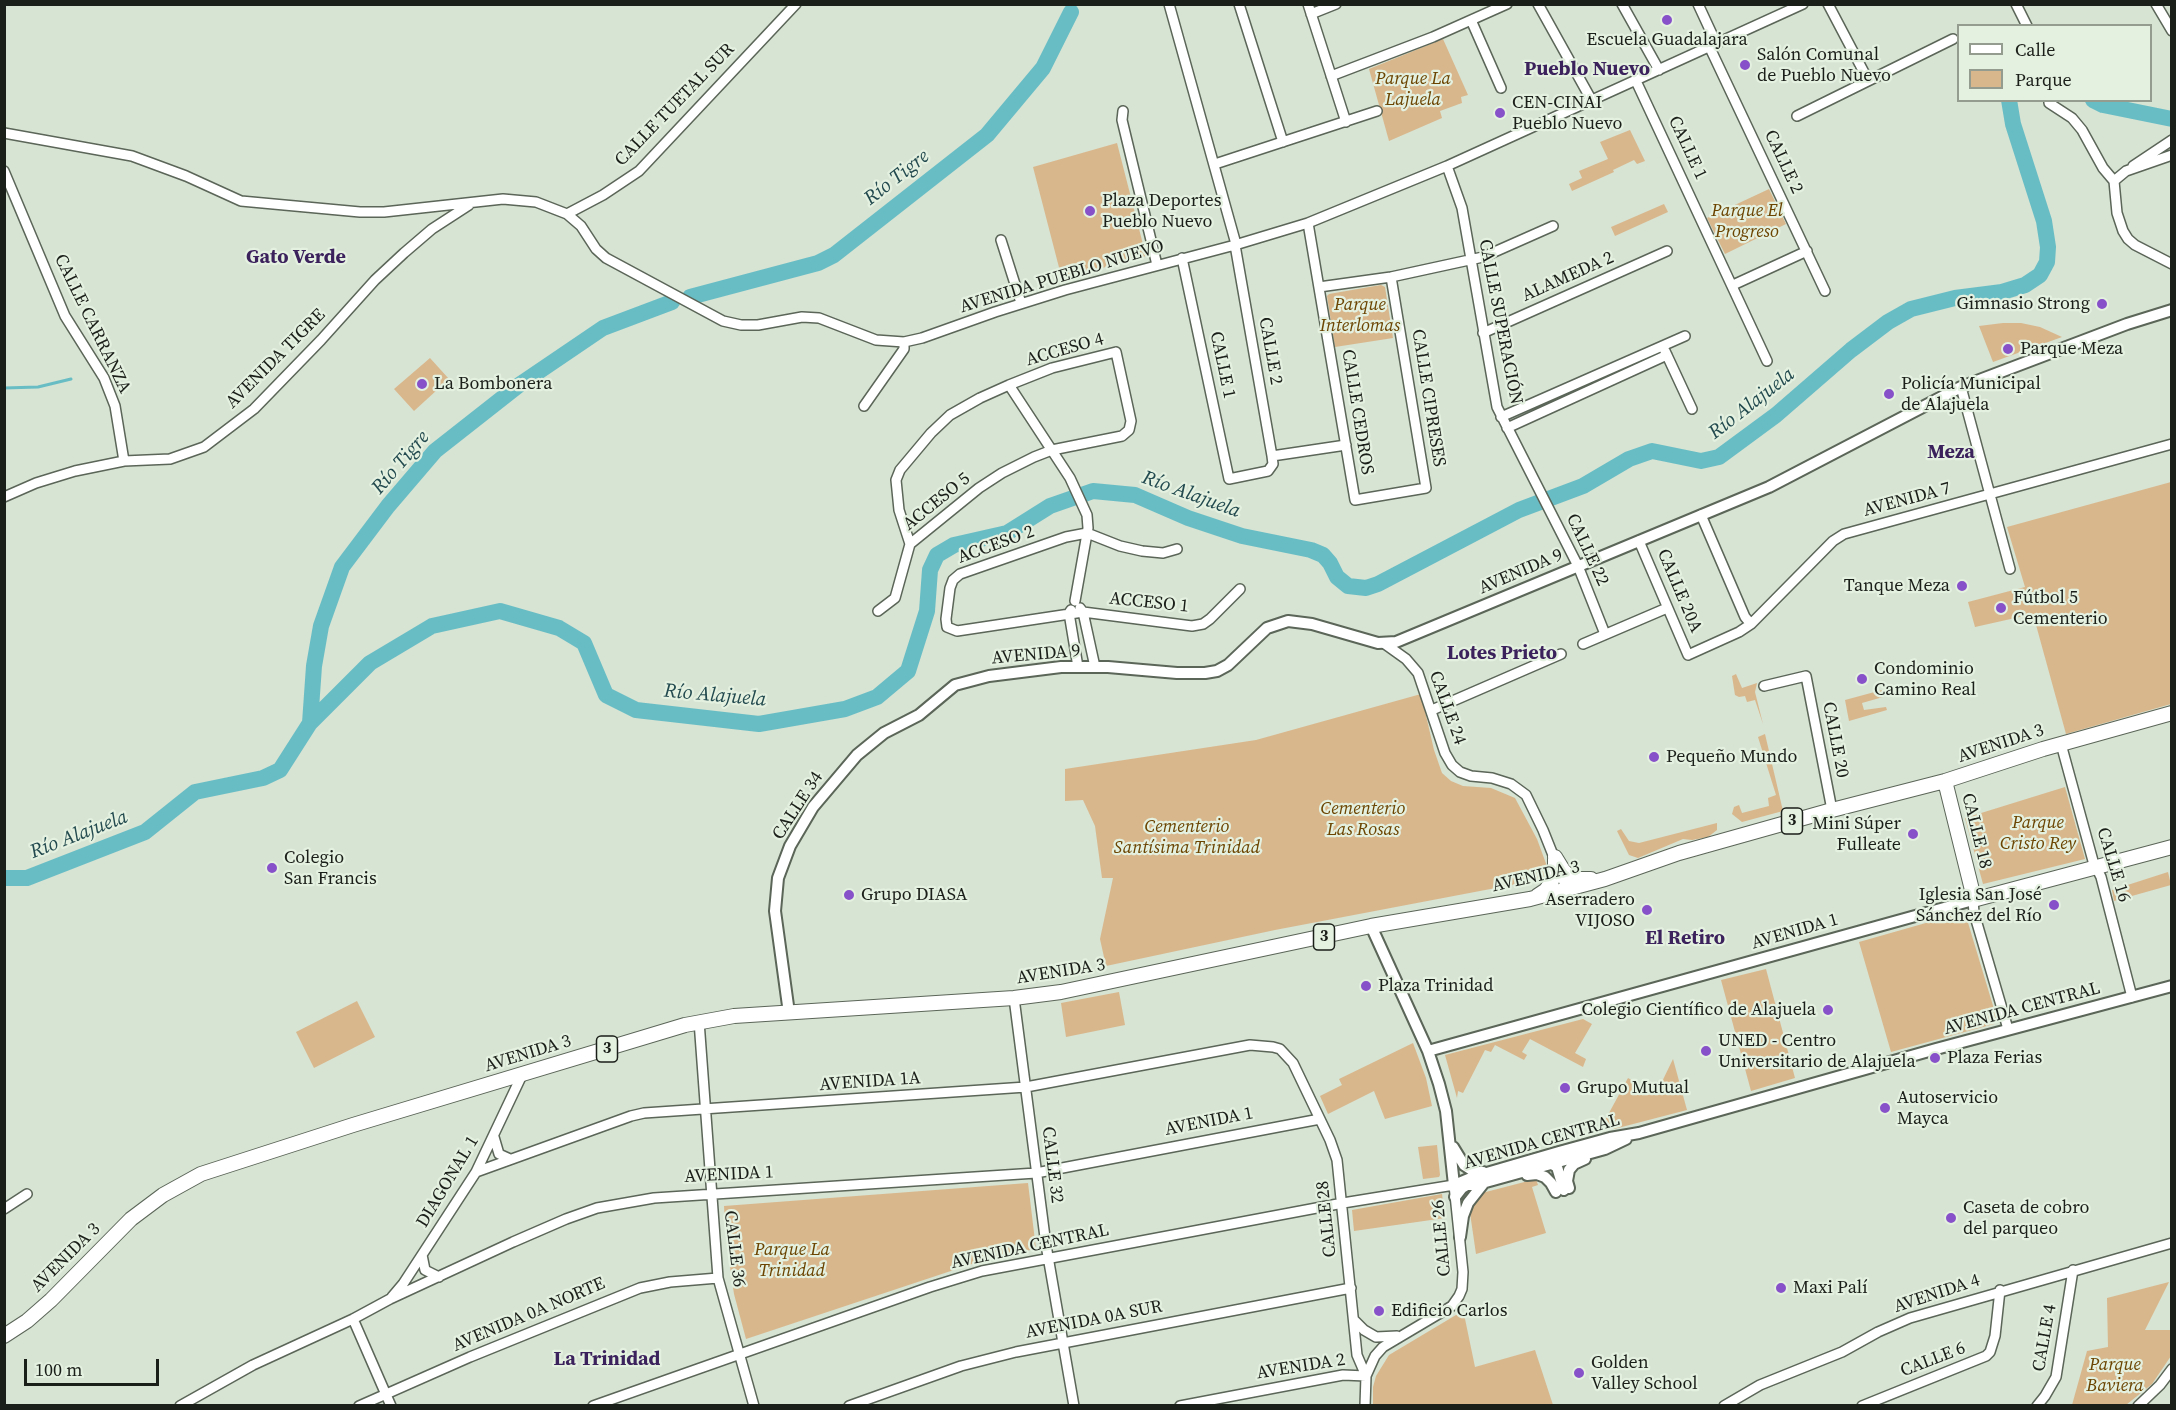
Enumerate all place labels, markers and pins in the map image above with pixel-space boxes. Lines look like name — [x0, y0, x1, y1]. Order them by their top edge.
marker: Escuela Guadalajara — [1660, 13, 1674, 27]
place label: Escuela Guadalajara — [1586, 29, 1748, 51]
place label: Salón Comunal de Pueblo Nuevo — [1757, 44, 1891, 86]
marker: Salón Comunal de Pueblo Nuevo — [1738, 58, 1752, 72]
place label: CEN-CINAI Pueblo Nuevo — [1512, 92, 1622, 134]
marker: CEN-CINAI Pueblo Nuevo — [1493, 106, 1507, 120]
place label: Plaza Deportes Pueblo Nuevo — [1102, 190, 1221, 232]
marker: Plaza Deportes Pueblo Nuevo — [1083, 204, 1097, 218]
place label: Gimnasio Strong — [1956, 293, 2090, 315]
marker: Gimnasio Strong — [2095, 297, 2109, 311]
place label: Parque Meza — [2020, 338, 2123, 360]
marker: Parque Meza — [2001, 342, 2015, 356]
place label: La Bombonera — [434, 373, 552, 395]
place label: Policía Municipal de Alajuela — [1901, 373, 2041, 416]
marker: La Bombonera — [415, 377, 429, 391]
marker: Policía Municipal de Alajuela — [1882, 387, 1896, 401]
place label: Tanque Meza — [1844, 575, 1950, 597]
marker: Tanque Meza — [1955, 579, 1969, 593]
place label: Fútbol 5 Cementerio — [2013, 587, 2108, 630]
marker: Fútbol 5 Cementerio — [1994, 601, 2008, 615]
place label: Condominio Camino Real — [1874, 658, 1976, 700]
marker: Condominio Camino Real — [1855, 672, 1869, 686]
place label: Pequeño Mundo — [1666, 746, 1797, 768]
marker: Pequeño Mundo — [1647, 750, 1661, 764]
place label: Mini Súper Fulleate — [1812, 813, 1901, 856]
marker: Mini Súper Fulleate — [1906, 827, 1920, 841]
place label: Colegio San Francis — [284, 847, 377, 890]
marker: Colegio San Francis — [265, 861, 279, 875]
place label: Grupo DIASA — [861, 884, 967, 906]
place label: Iglesia San José Sánchez del Río — [1916, 884, 2042, 926]
marker: Grupo DIASA — [842, 888, 856, 902]
place label: Aserradero VIJOSO — [1545, 889, 1635, 932]
marker: Iglesia San José Sánchez del Río — [2047, 898, 2061, 912]
marker: Aserradero VIJOSO — [1640, 903, 1654, 917]
place label: Plaza Trinidad — [1378, 975, 1493, 997]
marker: Plaza Trinidad — [1359, 979, 1373, 993]
place label: Colegio Científico de Alajuela — [1581, 999, 1816, 1021]
marker: Colegio Científico de Alajuela — [1821, 1003, 1835, 1017]
place label: UNED - Centro Universitario de Alajuela — [1718, 1030, 1916, 1072]
marker: UNED - Centro Universitario de Alajuela — [1699, 1044, 1713, 1058]
place label: Plaza Ferias — [1947, 1047, 2042, 1069]
marker: Plaza Ferias — [1928, 1051, 1942, 1065]
place label: Grupo Mutual — [1577, 1077, 1689, 1099]
marker: Grupo Mutual — [1558, 1081, 1572, 1095]
place label: Autoservicio Mayca — [1897, 1087, 1998, 1130]
marker: Autoservicio Mayca — [1878, 1101, 1892, 1115]
place label: Caseta de cobro del parqueo — [1963, 1197, 2089, 1240]
marker: Caseta de cobro del parqueo — [1944, 1211, 1958, 1225]
place label: Maxi Palí — [1793, 1277, 1868, 1299]
marker: Maxi Palí — [1774, 1281, 1788, 1295]
place label: Edificio Carlos — [1391, 1300, 1507, 1322]
marker: Edificio Carlos — [1372, 1304, 1386, 1318]
place label: Golden Valley School — [1591, 1352, 1698, 1394]
marker: Golden Valley School — [1572, 1366, 1586, 1380]

